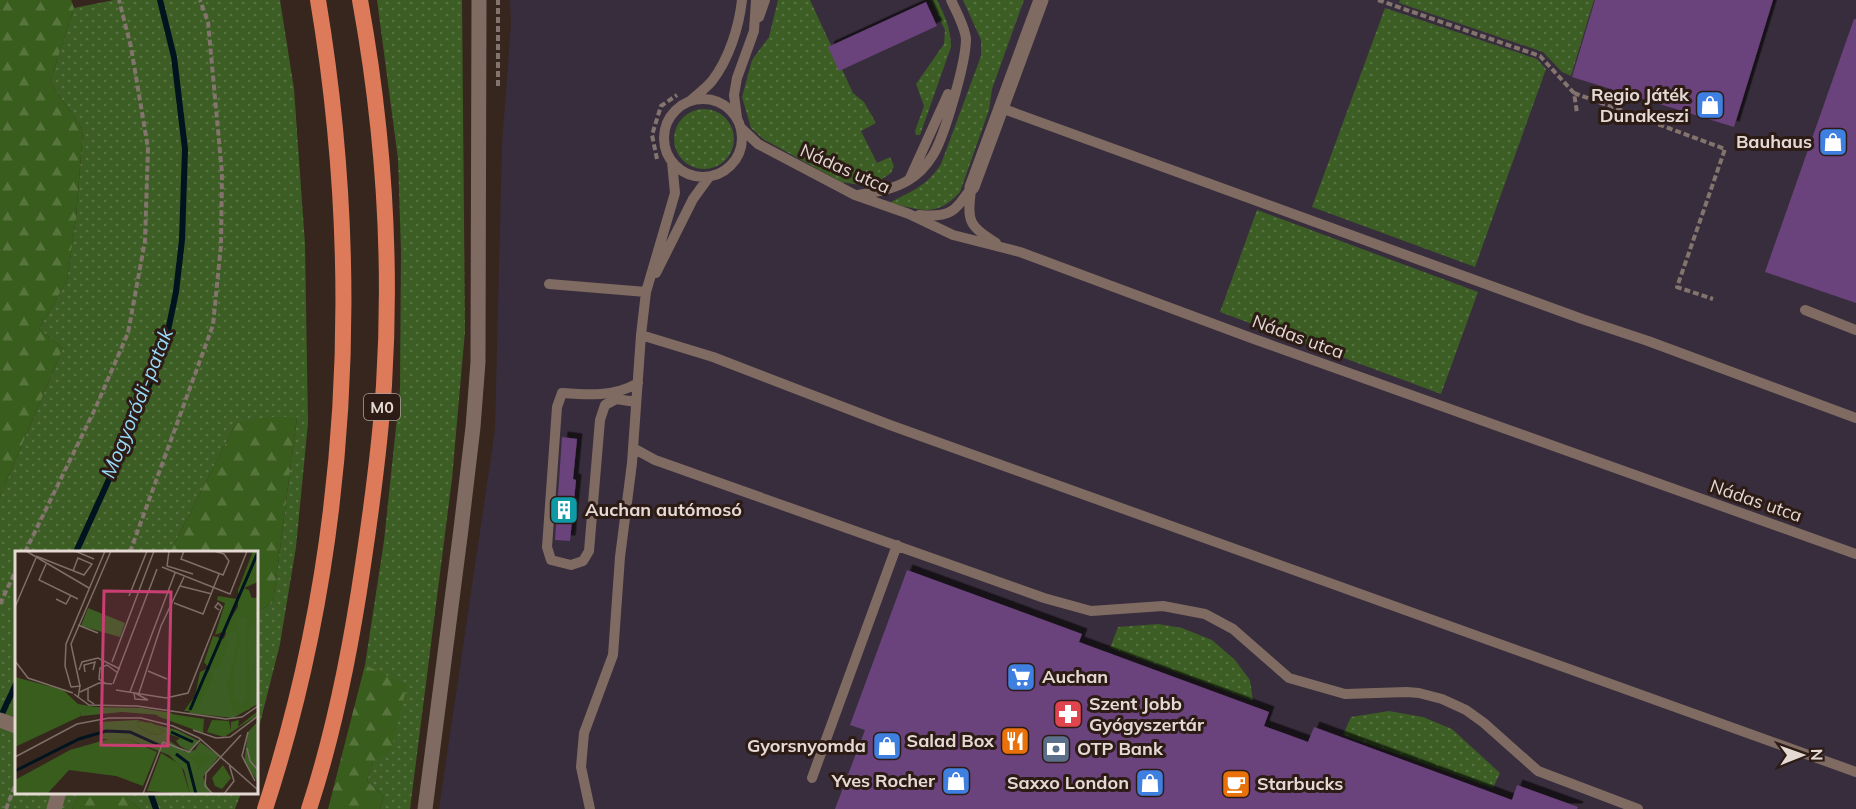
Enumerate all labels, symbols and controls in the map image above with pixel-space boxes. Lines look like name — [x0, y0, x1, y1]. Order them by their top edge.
place label: Regio Játék Dunakeszi — [1591, 83, 1690, 127]
shop icon: Regio Játék Dunakeszi — [1694, 89, 1726, 121]
shop icon: Bauhaus — [1817, 126, 1849, 158]
place label: Bauhaus — [1736, 130, 1812, 153]
street label: Nádas utca — [797, 139, 894, 199]
street label: Nádas utca — [1249, 309, 1347, 364]
water label: Mogyoródi-patak — [95, 323, 178, 482]
road number: M0 — [364, 394, 400, 420]
street label: Nádas utca — [1707, 474, 1805, 527]
building icon: Auchan autómosó — [548, 494, 580, 526]
place label: Auchan autómosó — [585, 498, 742, 521]
inset map — [15, 551, 258, 794]
supermarket icon: Auchan — [1005, 661, 1037, 693]
place label: Auchan — [1042, 665, 1108, 688]
place label: Szent Jobb Gyógyszertár — [1089, 692, 1205, 736]
pharmacy icon: Szent Jobb Gyógyszertár — [1052, 698, 1084, 730]
restaurant icon: Salad Box — [999, 725, 1031, 757]
north arrow — [1772, 725, 1832, 785]
place label: Salad Box — [907, 729, 995, 752]
shop icon: Gyorsnyomda — [871, 730, 903, 762]
bank icon: OTP Bank — [1040, 733, 1072, 765]
place label: Gyorsnyomda — [747, 734, 866, 757]
place label: OTP Bank — [1077, 737, 1164, 760]
text: N — [1807, 749, 1827, 761]
shop icon: Yves Rocher — [940, 765, 972, 797]
shop icon: Saxxo London — [1134, 767, 1166, 799]
cafe icon: Starbucks — [1220, 768, 1252, 800]
place label: Yves Rocher — [831, 769, 936, 792]
place label: Saxxo London — [1007, 771, 1129, 794]
place label: Starbucks — [1257, 772, 1343, 795]

